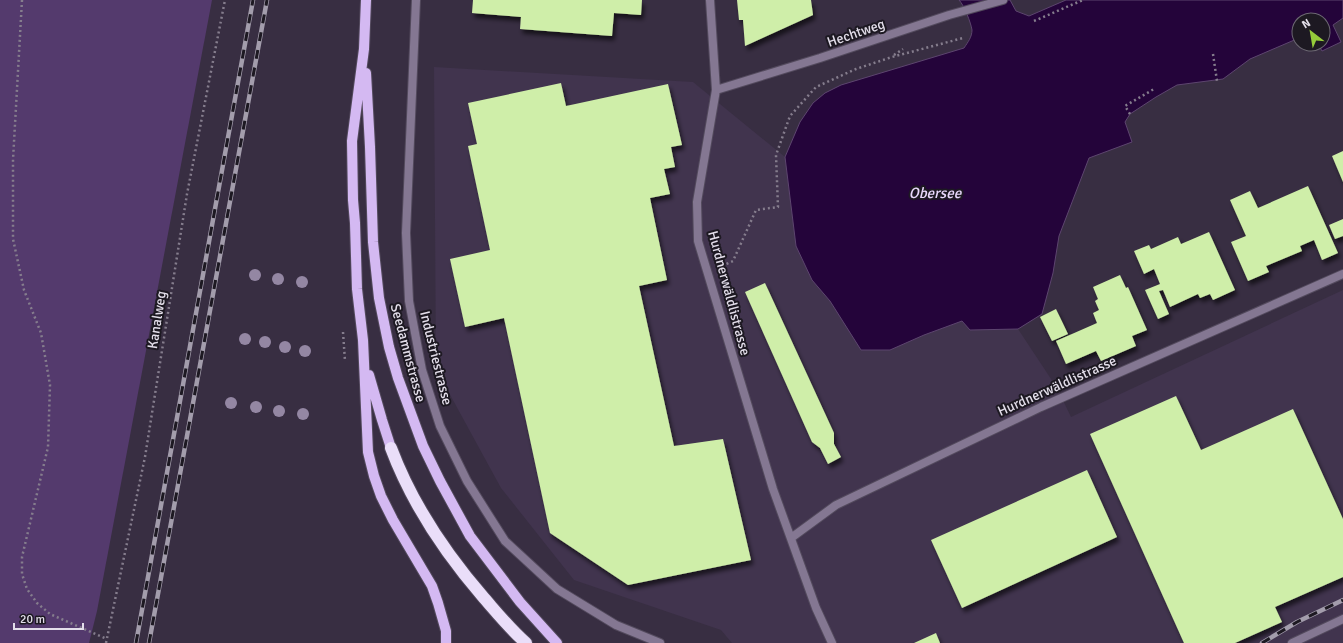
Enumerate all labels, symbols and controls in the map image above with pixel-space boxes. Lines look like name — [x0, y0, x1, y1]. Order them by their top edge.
north arrow — [1291, 12, 1331, 52]
street label: Hechtweg — [825, 15, 887, 51]
text: N — [1299, 16, 1313, 31]
water label: Obersee — [909, 184, 963, 202]
street label: Hurdnerwäldlistrasse — [704, 229, 754, 357]
street label: Kanalweg — [144, 290, 170, 350]
street label: Seedammstrasse — [387, 302, 429, 404]
street label: Industriestrasse — [416, 309, 456, 407]
street label: Hurdnerwäldlistrasse — [995, 352, 1119, 420]
scale bar — [14, 605, 83, 631]
text: 20 m — [20, 612, 45, 627]

